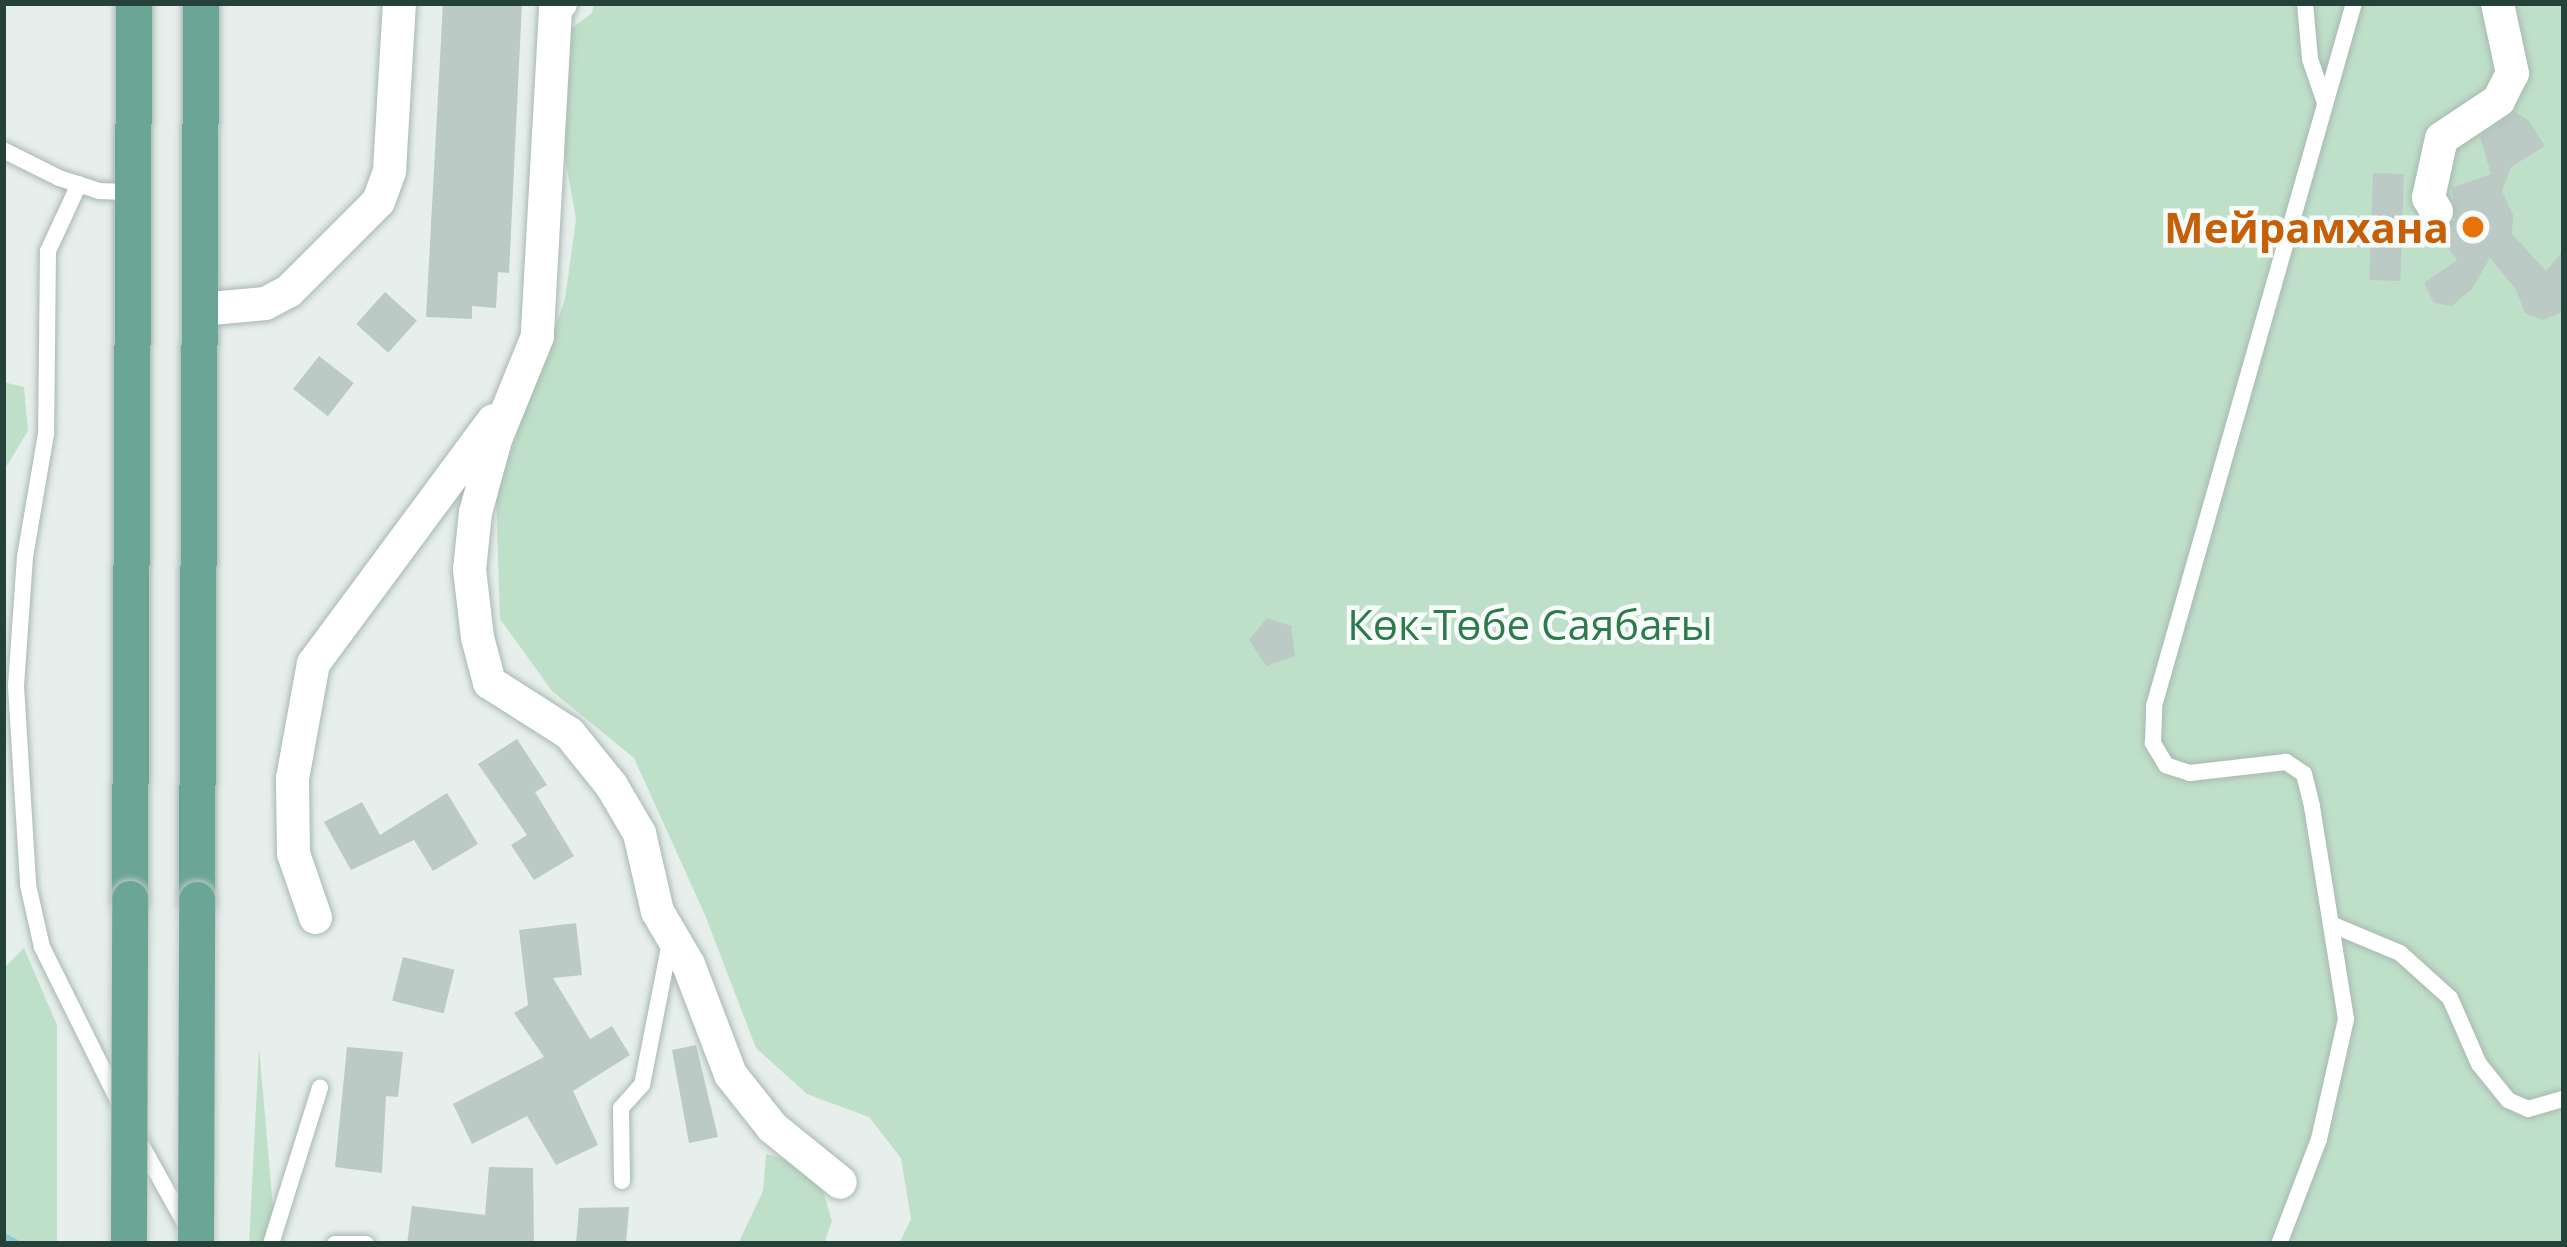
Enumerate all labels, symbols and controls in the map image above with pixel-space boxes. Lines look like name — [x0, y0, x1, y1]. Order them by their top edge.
place label: Мейрамхана — [2164, 202, 2449, 252]
marker: Мейрамхана — [2460, 214, 2486, 240]
park label: Көк-Төбе Саябағы — [1347, 599, 1713, 649]

